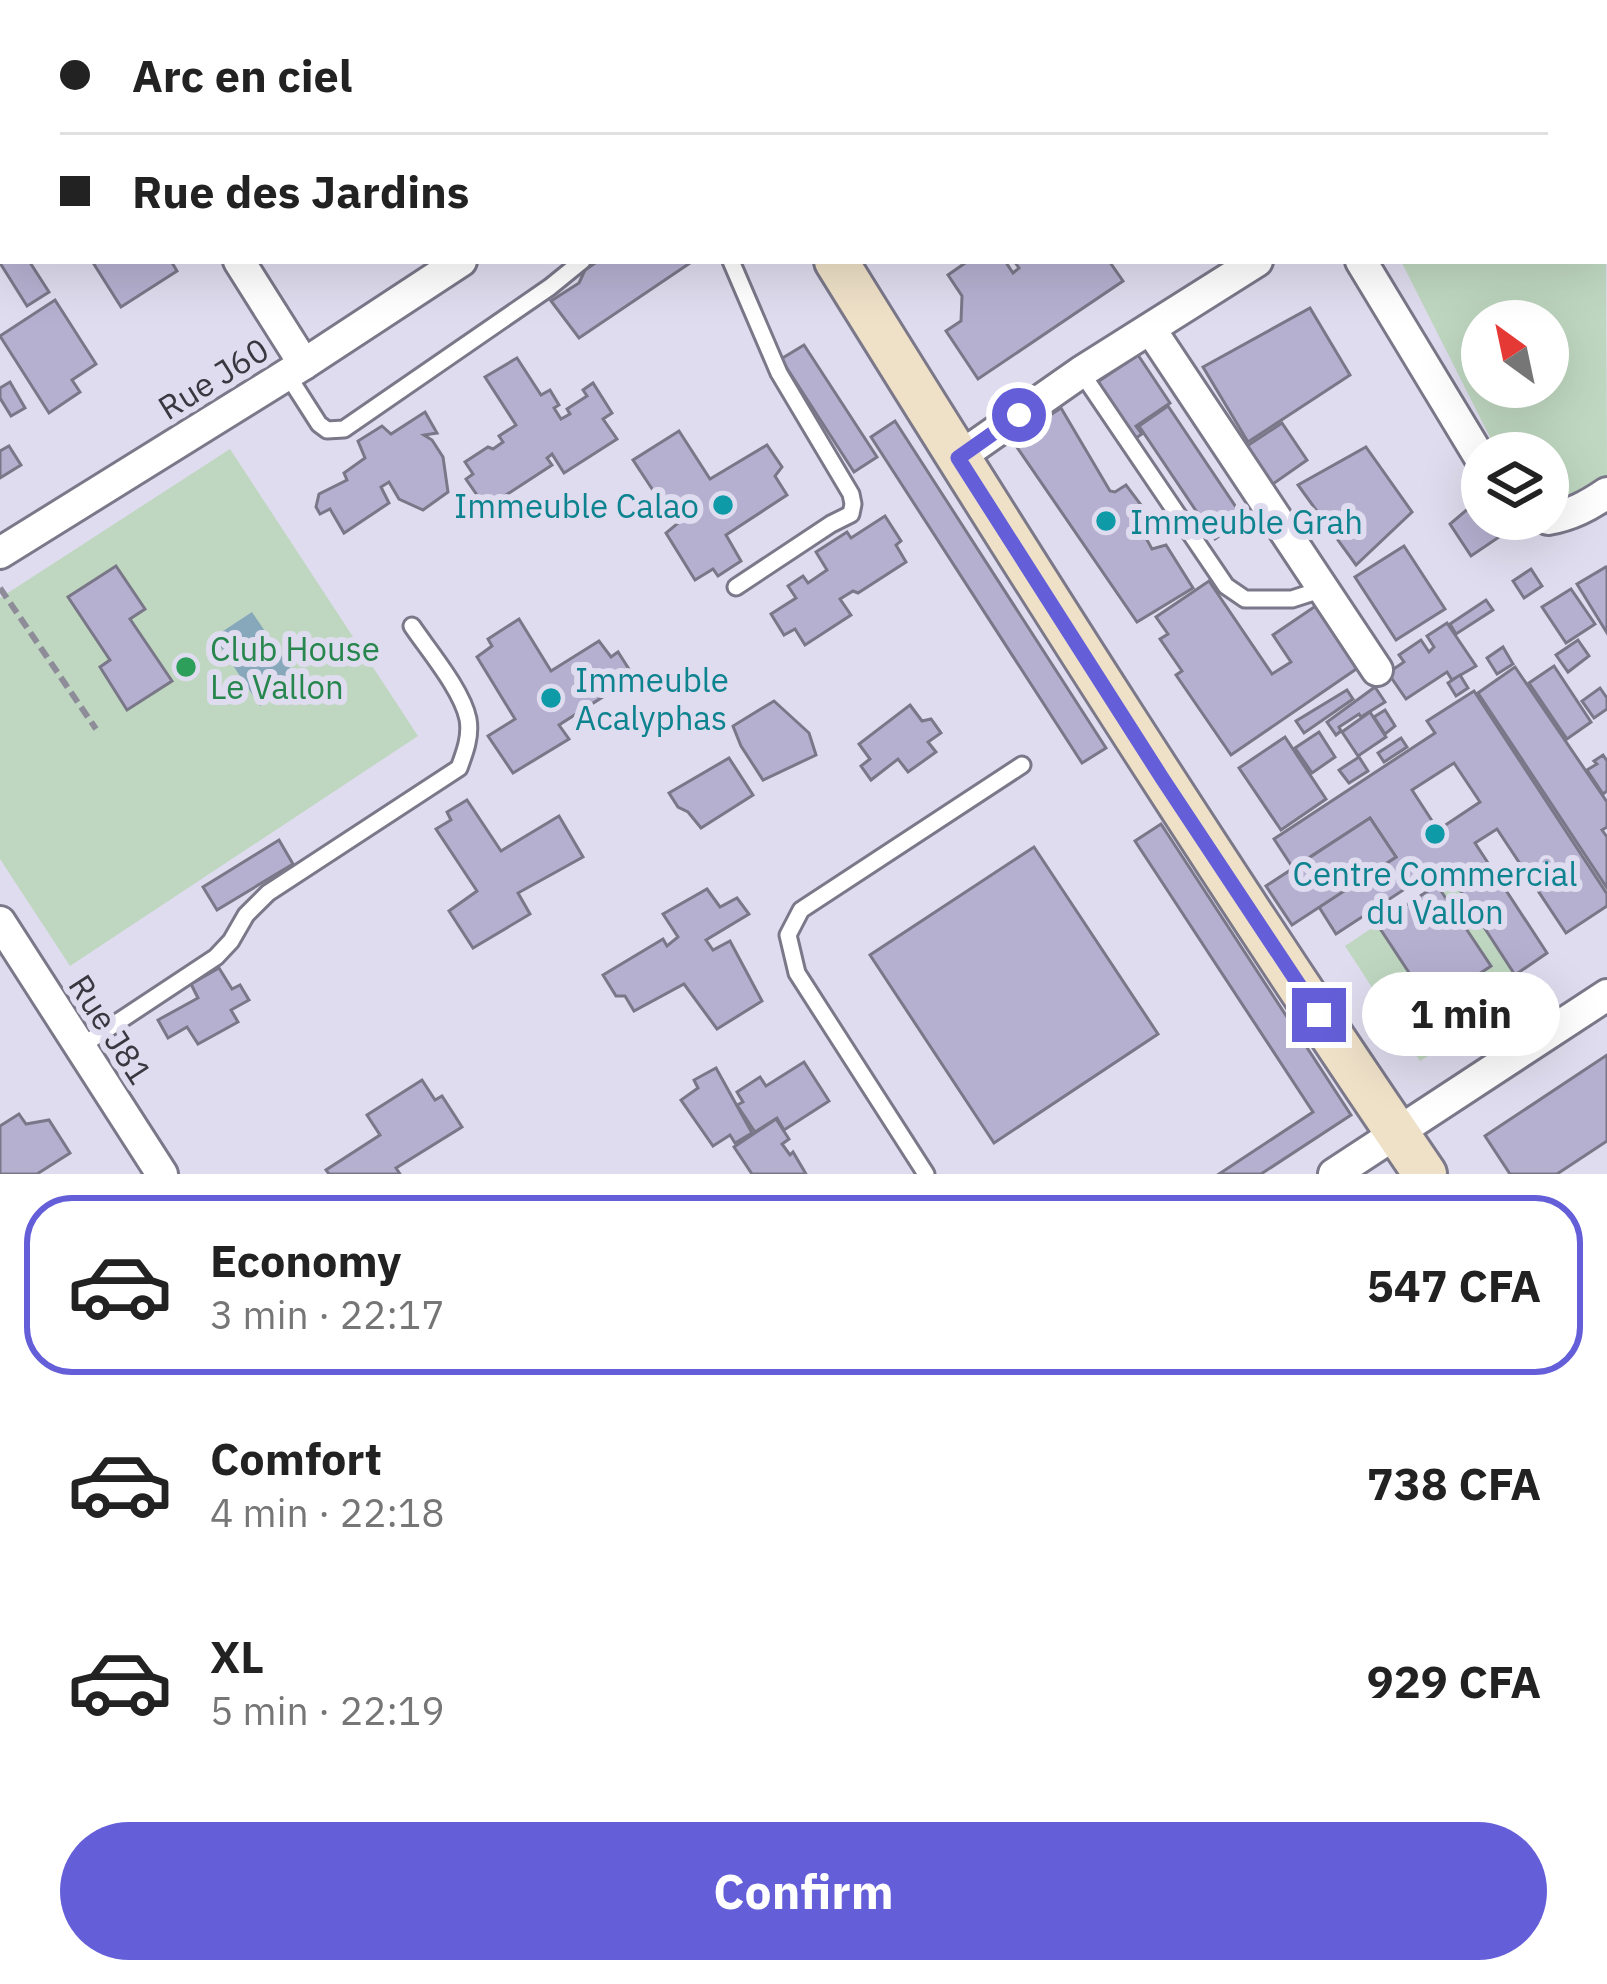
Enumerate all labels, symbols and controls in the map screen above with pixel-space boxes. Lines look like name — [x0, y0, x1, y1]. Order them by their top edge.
text: Arc en ciel — [132, 46, 352, 104]
text: Rue des Jardins — [132, 162, 470, 220]
north arrow — [1461, 300, 1569, 408]
map controls — [1461, 300, 1569, 540]
street label: Rue J60 — [150, 327, 276, 429]
route start — [992, 388, 1046, 442]
button: layers — [1461, 432, 1569, 540]
place label: Immeuble Calao — [454, 484, 699, 527]
marker: Immeuble Calao — [710, 492, 736, 518]
place label: Immeuble Grah — [1130, 500, 1363, 543]
marker: Immeuble Grah — [1093, 508, 1119, 534]
place label: Club House Le Vallon — [210, 627, 380, 708]
marker: Club House Le Vallon — [173, 654, 199, 680]
place label: Immeuble Acalyphas — [575, 658, 729, 739]
marker: Immeuble Acalyphas — [538, 685, 564, 711]
marker: Centre Commercial du Vallon — [1422, 821, 1448, 847]
place label: Centre Commercial du Vallon — [1293, 852, 1577, 933]
street label: Rue J81 — [60, 966, 162, 1092]
callout: 1 min — [1361, 973, 1559, 1057]
route end — [1292, 988, 1346, 1042]
text: 1 min — [1410, 988, 1512, 1039]
icon: car — [66, 1231, 174, 1339]
text: Economy — [210, 1231, 401, 1289]
text: 547 CFA — [1367, 1256, 1541, 1314]
text: 3 min · 22:17 — [210, 1289, 445, 1340]
icon: car — [66, 1429, 174, 1537]
text: Comfort — [210, 1429, 382, 1487]
text: 738 CFA — [1367, 1454, 1541, 1512]
text: 4 min · 22:18 — [210, 1487, 445, 1538]
icon: car — [66, 1627, 174, 1735]
text: XL — [210, 1627, 264, 1685]
text: 929 CFA — [1367, 1652, 1541, 1710]
text: 5 min · 22:19 — [210, 1685, 445, 1736]
button: Confirm — [60, 1822, 1547, 1960]

